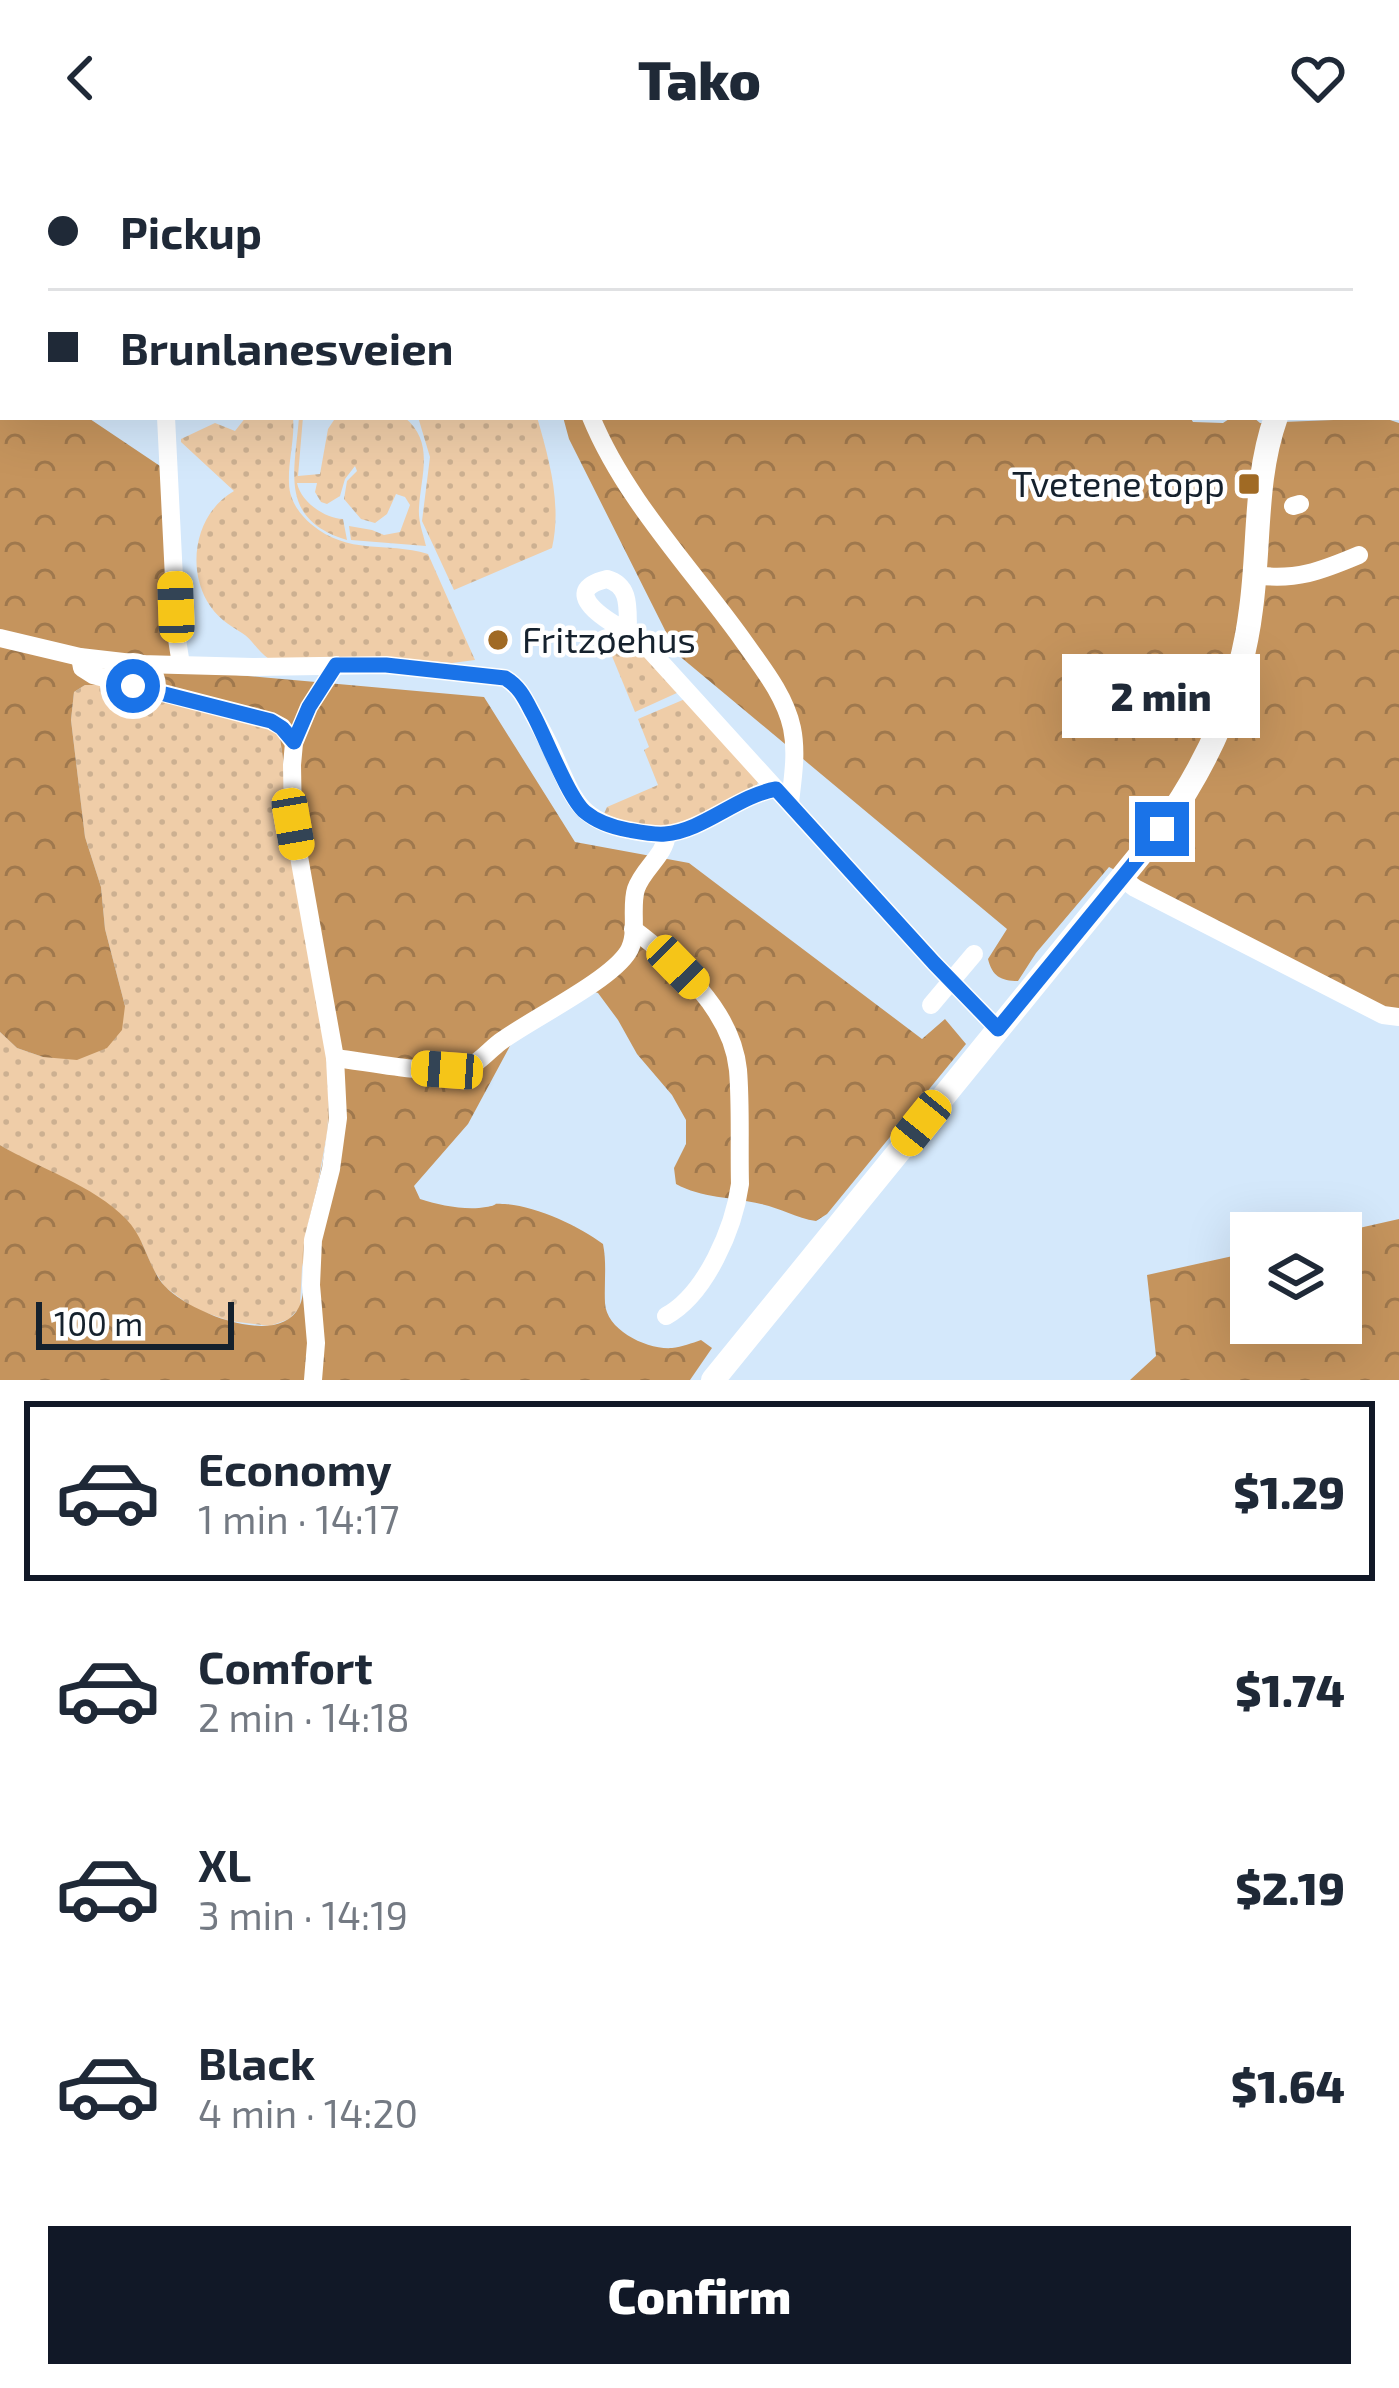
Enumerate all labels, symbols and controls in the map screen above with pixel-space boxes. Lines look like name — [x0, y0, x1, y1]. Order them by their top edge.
icon: back — [48, 45, 114, 111]
icon: heart — [1285, 45, 1351, 111]
text: Tako — [638, 46, 761, 111]
text: Pickup — [120, 204, 262, 258]
text: Brunlanesveien — [120, 320, 454, 374]
place label: Tvetene topp — [1012, 461, 1225, 504]
marker: Tvetene topp — [1236, 471, 1262, 497]
car — [157, 570, 195, 644]
place label: Fritzøehus — [522, 617, 696, 660]
marker: Fritzøehus — [485, 627, 511, 653]
callout: 2 min — [1063, 655, 1261, 739]
route start — [106, 659, 160, 713]
text: 2 min — [1110, 672, 1212, 719]
car — [269, 785, 317, 863]
route end — [1135, 802, 1189, 856]
car — [640, 929, 716, 1005]
car — [410, 1050, 484, 1090]
car — [884, 1084, 958, 1162]
map controls — [1230, 1212, 1362, 1344]
button: layers — [1230, 1212, 1362, 1344]
scale bar — [36, 1296, 234, 1349]
text: 100 m — [54, 1303, 143, 1343]
icon: car — [54, 1437, 162, 1545]
text: Economy — [198, 1441, 392, 1495]
text: $1.29 — [1233, 1464, 1345, 1518]
text: 1 min · 14:17 — [198, 1495, 400, 1542]
icon: car — [54, 1635, 162, 1743]
text: Comfort — [198, 1639, 373, 1693]
text: $1.74 — [1235, 1662, 1345, 1716]
text: 2 min · 14:18 — [198, 1693, 410, 1740]
icon: car — [54, 1833, 162, 1941]
text: XL — [198, 1837, 251, 1891]
text: $2.19 — [1235, 1860, 1345, 1914]
text: 3 min · 14:19 — [198, 1891, 408, 1938]
icon: car — [54, 2031, 162, 2139]
text: Black — [198, 2035, 315, 2089]
text: $1.64 — [1231, 2058, 1345, 2112]
text: 4 min · 14:20 — [198, 2089, 418, 2136]
button: Confirm — [48, 2226, 1351, 2364]

